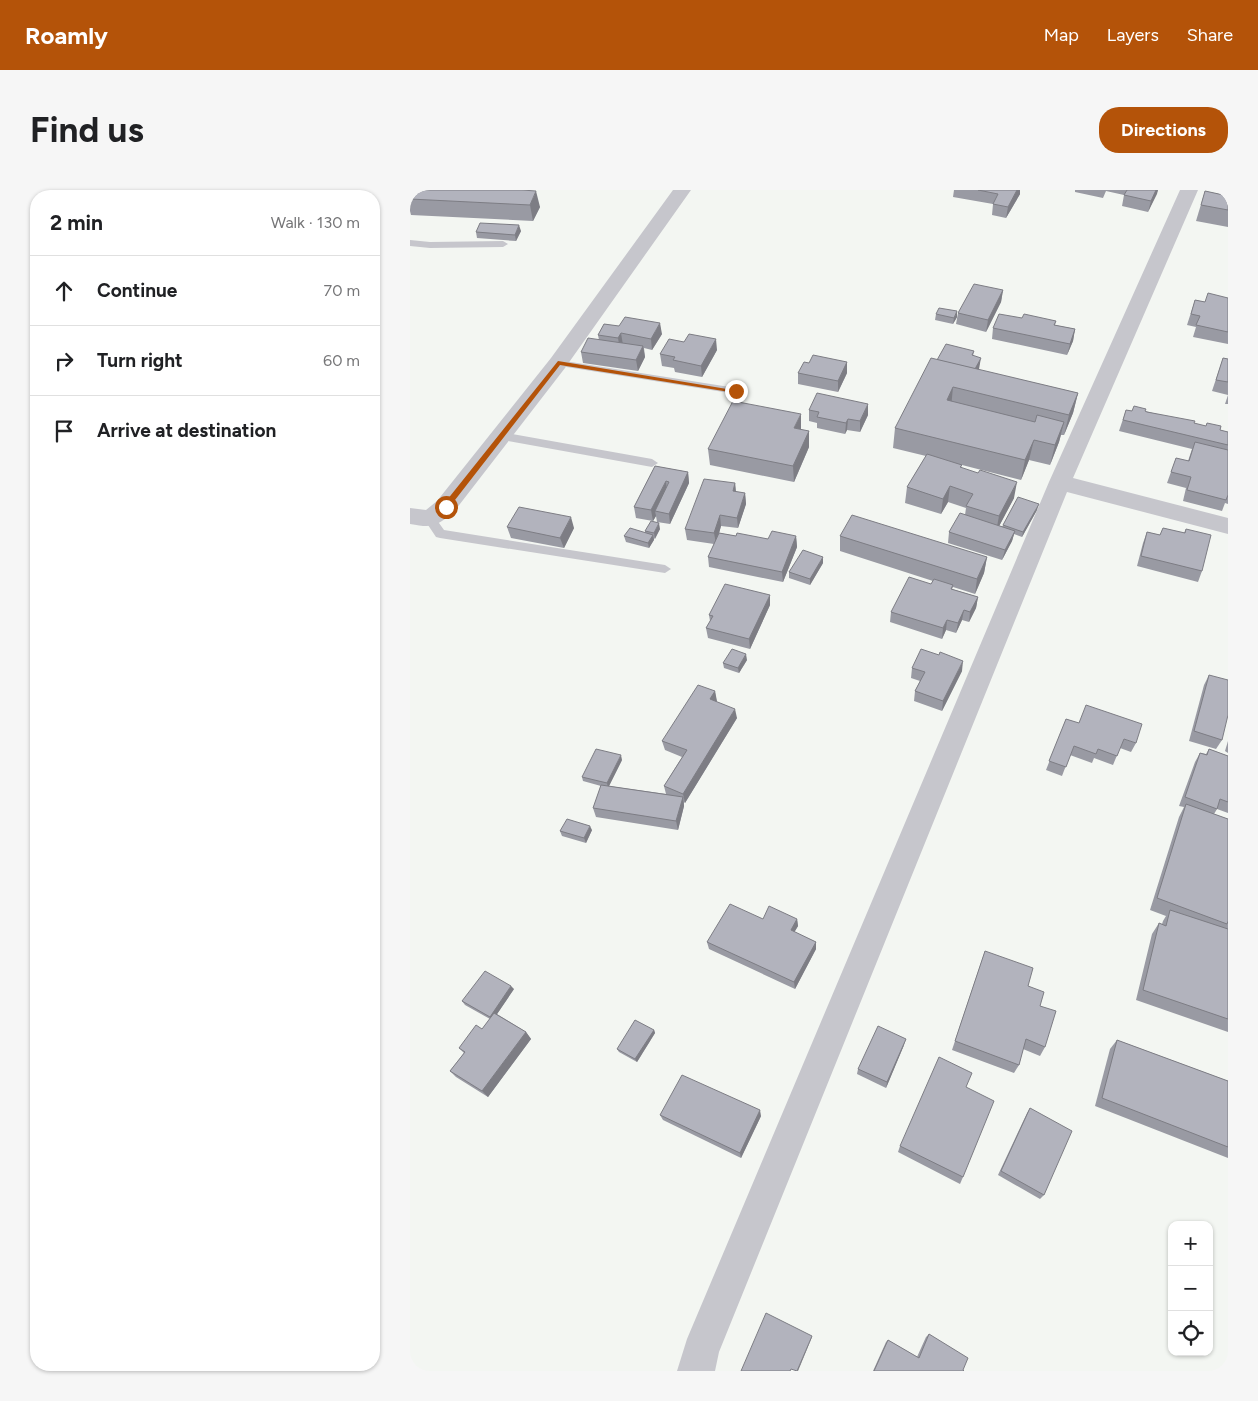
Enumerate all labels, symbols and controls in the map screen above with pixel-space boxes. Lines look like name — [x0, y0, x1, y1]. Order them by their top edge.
text: Roamly — [25, 21, 108, 50]
text: Map — [1044, 24, 1079, 46]
text: Layers — [1107, 24, 1159, 46]
text: Share — [1187, 24, 1233, 46]
button: Directions — [1099, 107, 1228, 153]
text: Find us — [30, 109, 144, 151]
text: 2 min — [50, 210, 103, 235]
text: Walk · 130 m — [271, 213, 360, 232]
icon: ahead — [50, 277, 78, 305]
text: Continue — [97, 279, 177, 302]
text: 70 m — [324, 281, 360, 300]
icon: right — [50, 347, 78, 375]
text: Turn right — [97, 349, 183, 372]
text: 60 m — [323, 351, 360, 370]
route end — [725, 380, 748, 403]
icon: arrive — [50, 417, 78, 445]
text: Arrive at destination — [97, 419, 276, 442]
route start — [435, 496, 458, 519]
map controls — [1168, 1221, 1213, 1356]
button: + — [1168, 1221, 1213, 1266]
button: − — [1168, 1266, 1213, 1311]
button: locate — [1168, 1311, 1213, 1356]

